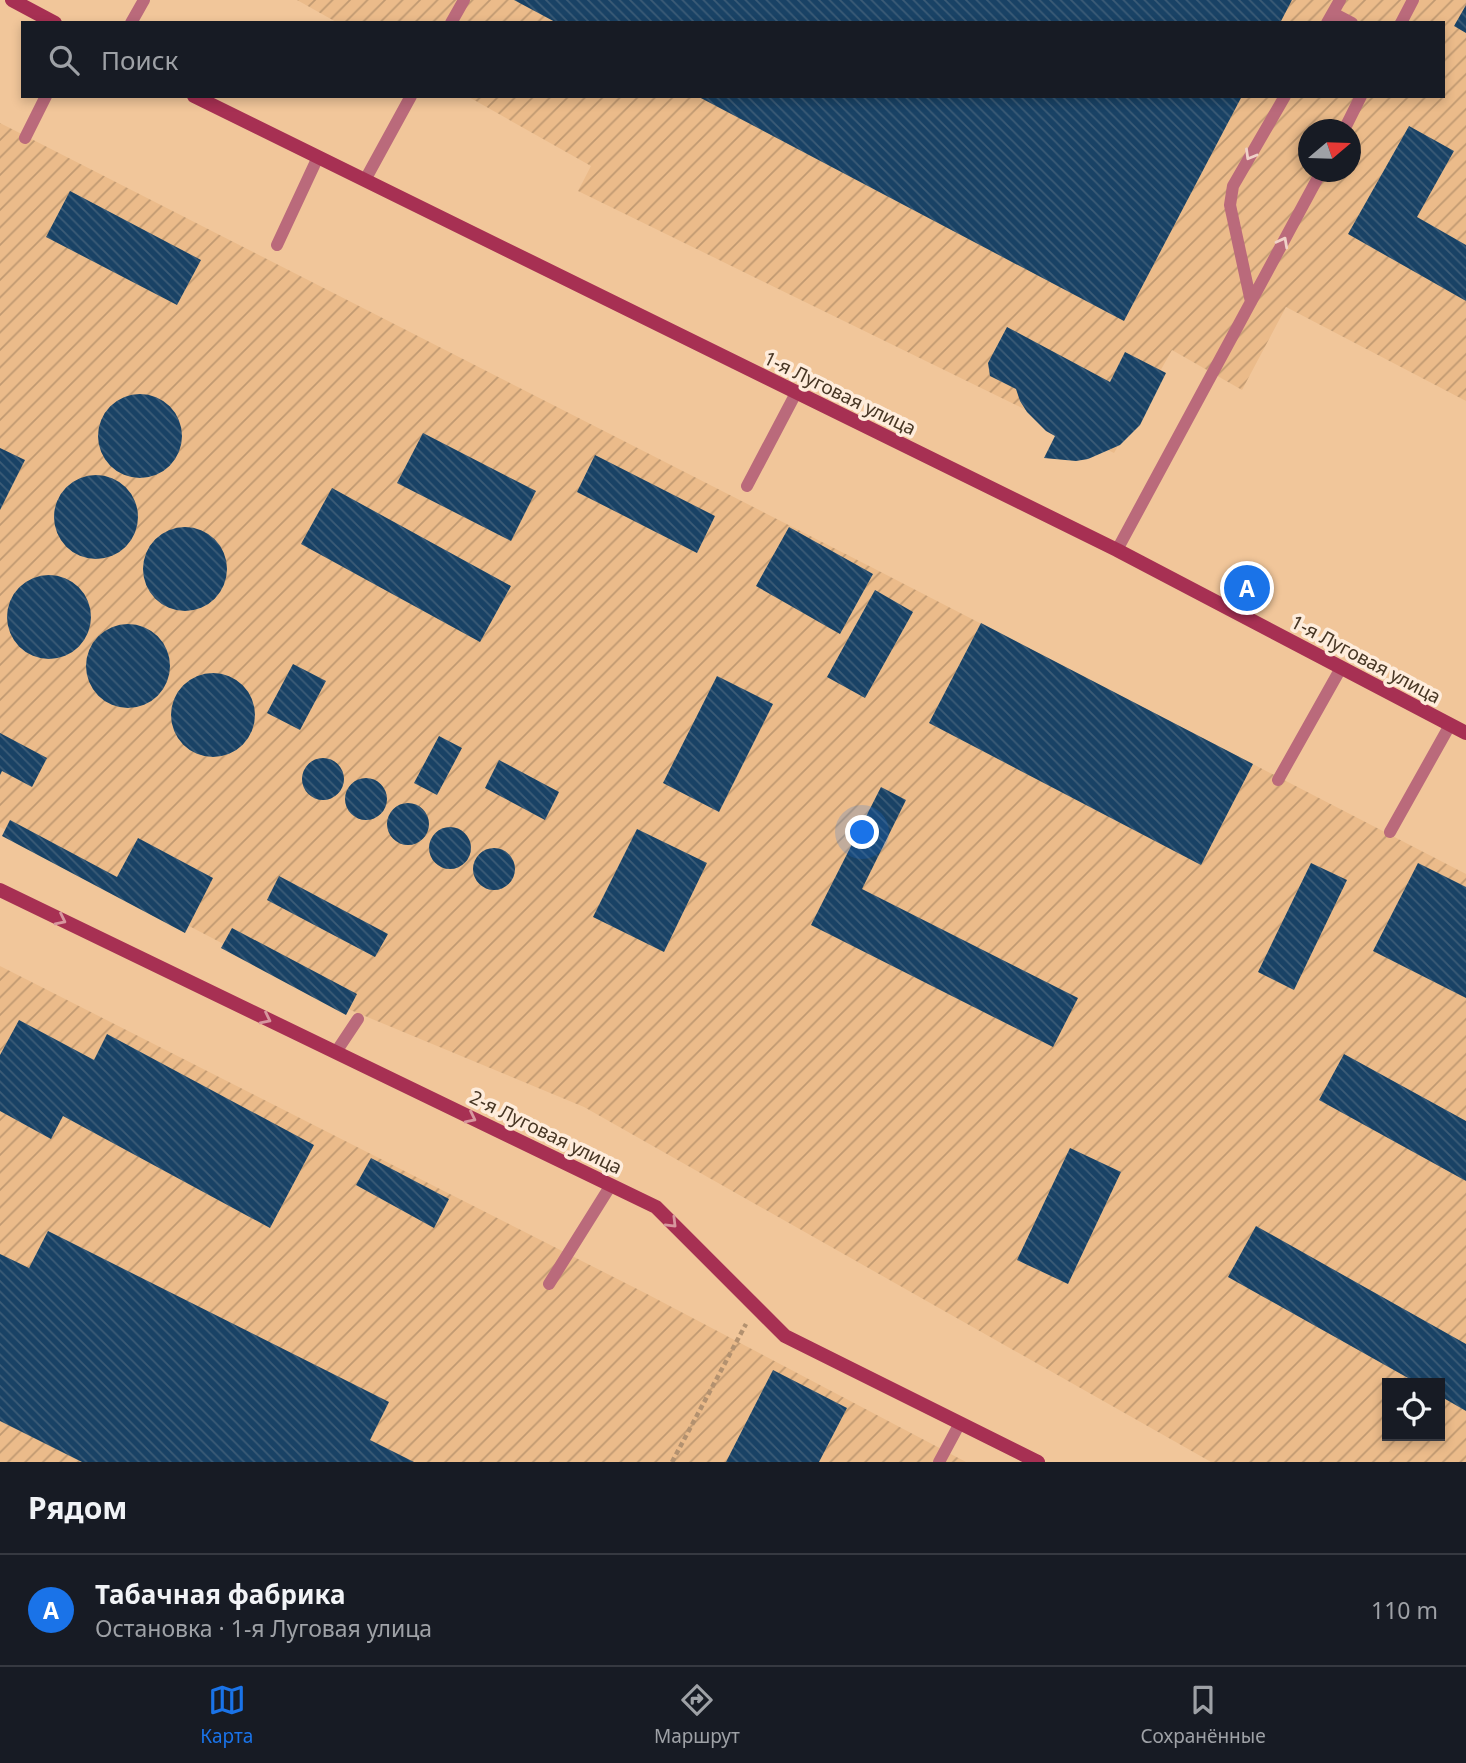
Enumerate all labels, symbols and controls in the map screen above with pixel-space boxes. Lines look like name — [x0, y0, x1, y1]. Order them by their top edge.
search box — [21, 21, 1445, 98]
icon: search — [45, 41, 83, 79]
text: Поиск — [101, 42, 178, 78]
north arrow — [1298, 119, 1361, 182]
one-way arrow — [1246, 148, 1259, 161]
one-way arrow — [1275, 237, 1289, 249]
street label: 1-я Луговая улица — [760, 345, 920, 441]
pin: A — [1224, 562, 1270, 614]
street label: 1-я Луговая улица — [1286, 608, 1446, 710]
your location — [845, 815, 879, 849]
one-way arrow — [54, 911, 67, 925]
one-way arrow — [259, 1010, 271, 1024]
street label: 2-я Луговая улица — [466, 1084, 626, 1180]
one-way arrow — [464, 1109, 476, 1123]
one-way arrow — [663, 1214, 676, 1227]
map controls — [1382, 1378, 1445, 1441]
button: locate — [1382, 1378, 1445, 1441]
text: Рядом — [28, 1487, 127, 1528]
text: Табачная фабрика — [95, 1576, 346, 1612]
text: A — [43, 1594, 59, 1626]
text: 110 m — [1371, 1594, 1438, 1626]
text: Остановка · 1-я Луговая улица — [95, 1612, 432, 1644]
tab: Карта — [200, 1681, 253, 1749]
tab: Маршрут — [654, 1681, 740, 1749]
tab: Сохранённые — [1140, 1681, 1266, 1749]

